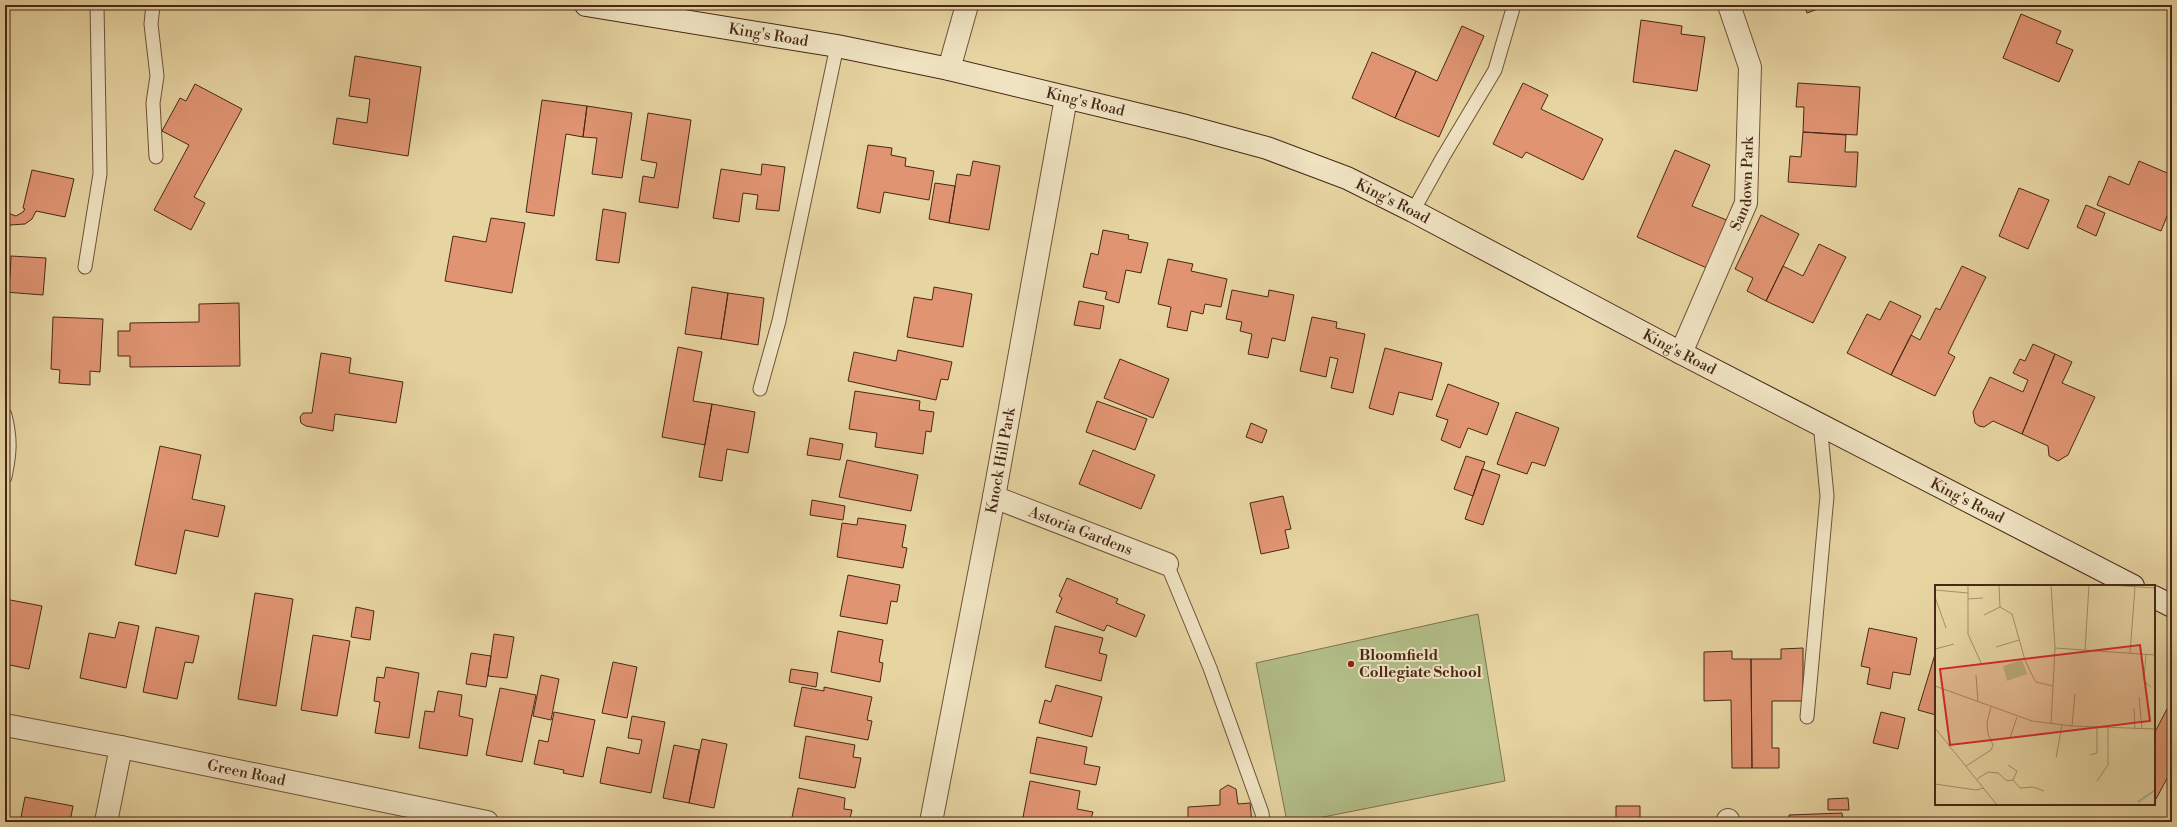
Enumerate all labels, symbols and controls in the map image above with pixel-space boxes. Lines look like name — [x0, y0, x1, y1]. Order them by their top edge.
street label: King's Road — [727, 19, 810, 51]
street label: King's Road — [1044, 84, 1127, 121]
street label: Sandown Park — [1726, 135, 1758, 234]
street label: King's Road — [1352, 175, 1433, 228]
street label: King's Road — [1639, 325, 1720, 380]
street label: Knock Hill Park — [982, 405, 1020, 515]
street label: King's Road — [1927, 474, 2008, 528]
street label: Astoria Gardens — [1025, 502, 1135, 560]
inset map — [1935, 585, 2155, 805]
place label: Bloomfield Collegiate School — [1359, 646, 1482, 682]
marker: Bloomfield Collegiate School — [1346, 659, 1356, 669]
street label: Green Road — [205, 756, 288, 791]

